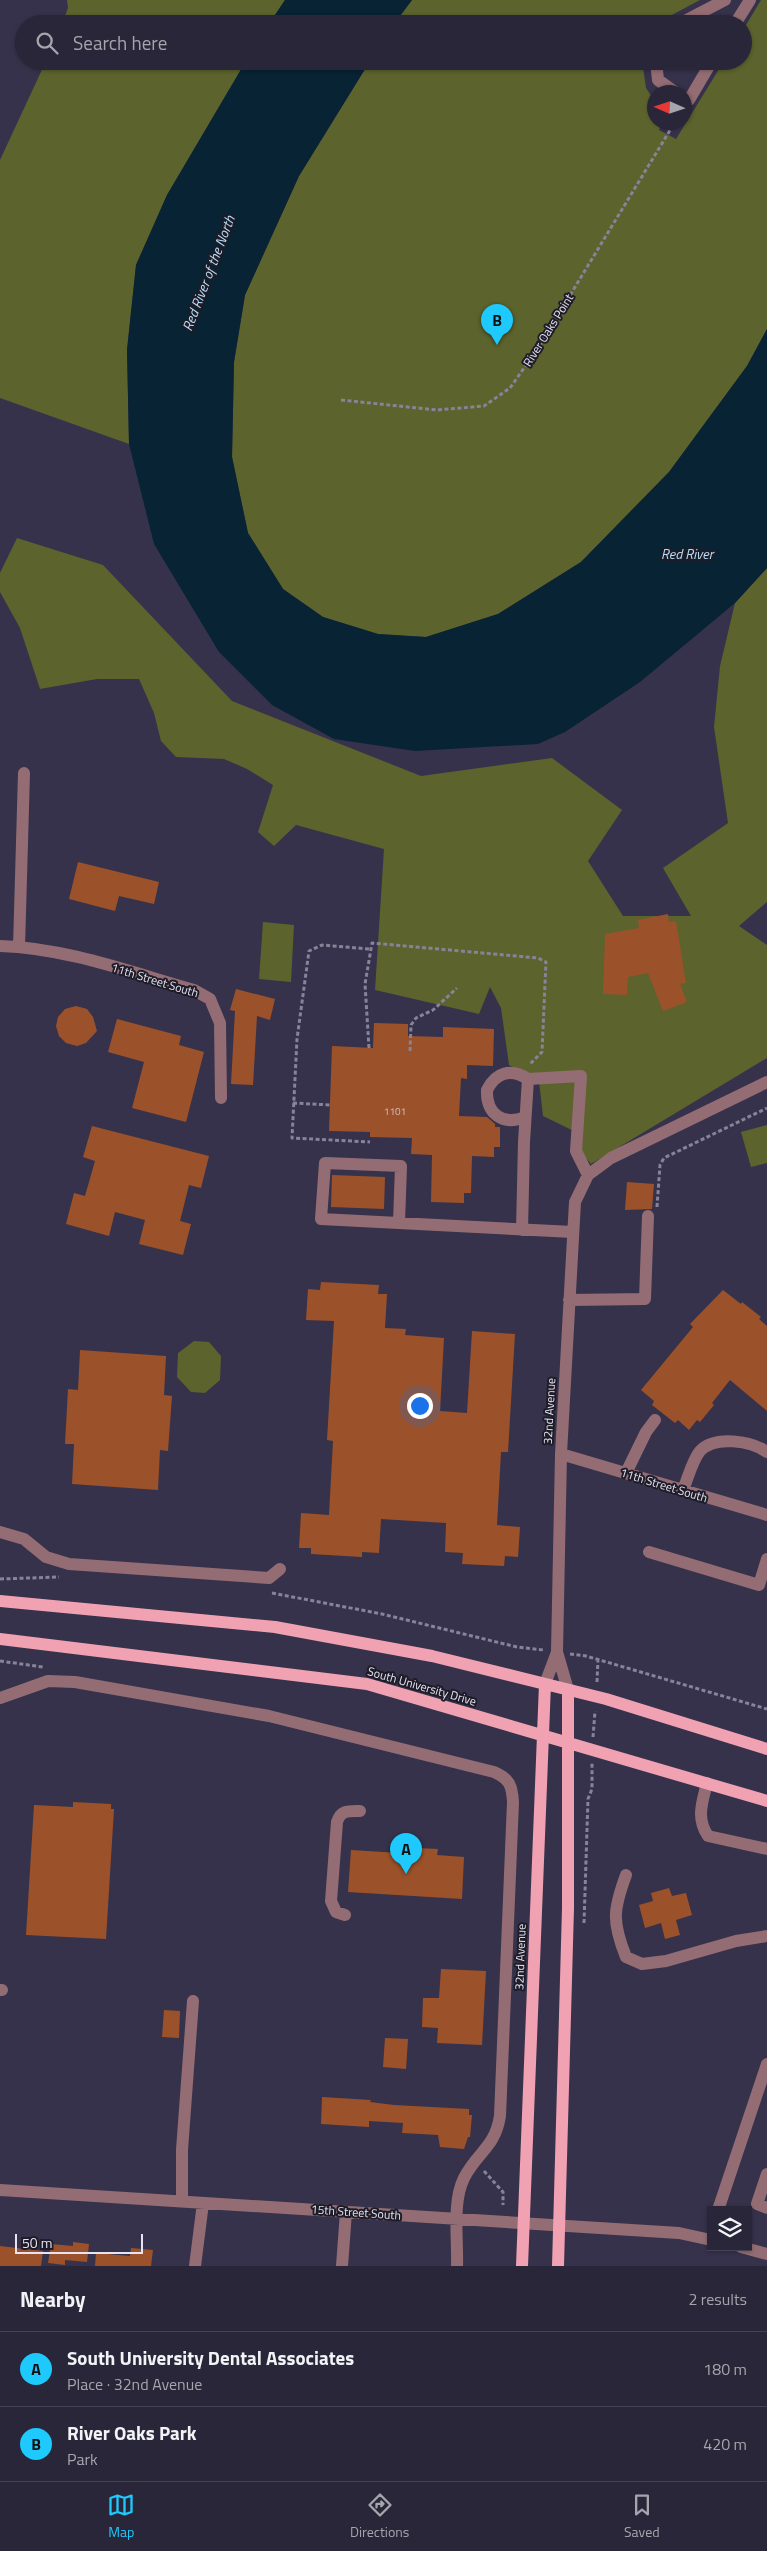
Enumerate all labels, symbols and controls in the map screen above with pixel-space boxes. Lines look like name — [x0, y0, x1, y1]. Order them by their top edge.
search box — [15, 15, 752, 70]
text: Search here — [73, 28, 167, 57]
icon: search — [33, 29, 61, 57]
north arrow — [647, 85, 692, 130]
water label: Red River of the North — [176, 211, 240, 334]
street label: River Oaks Point — [518, 289, 578, 370]
pin: B — [481, 304, 513, 345]
water label: Red River — [661, 543, 715, 564]
street label: 11th Street South — [109, 958, 201, 1002]
house number: 1101 — [384, 1104, 406, 1119]
street label: 32nd Avenue — [538, 1377, 560, 1445]
your location — [407, 1393, 433, 1419]
street label: 11th Street South — [618, 1463, 710, 1507]
street label: South University Drive — [365, 1661, 479, 1711]
pin: A — [390, 1833, 422, 1874]
street label: 32nd Avenue — [509, 1923, 531, 1991]
street label: 15th Street South — [310, 2199, 402, 2225]
map controls — [707, 2206, 752, 2251]
button: layers — [707, 2206, 752, 2251]
scale bar — [15, 2231, 142, 2254]
text: 50 m — [22, 2232, 52, 2253]
text: Nearby — [20, 2283, 85, 2315]
text: 2 results — [688, 2287, 747, 2311]
text: South University Dental Associates — [67, 2343, 354, 2372]
text: A — [31, 2357, 41, 2381]
text: 180 m — [703, 2357, 747, 2381]
text: Place · 32nd Avenue — [67, 2372, 202, 2396]
text: River Oaks Park — [67, 2418, 197, 2447]
text: B — [31, 2432, 41, 2456]
text: 420 m — [703, 2432, 747, 2456]
text: Park — [67, 2447, 98, 2471]
tab: Map — [107, 2491, 135, 2542]
tab: Directions — [350, 2491, 409, 2542]
tab: Saved — [624, 2491, 660, 2542]

